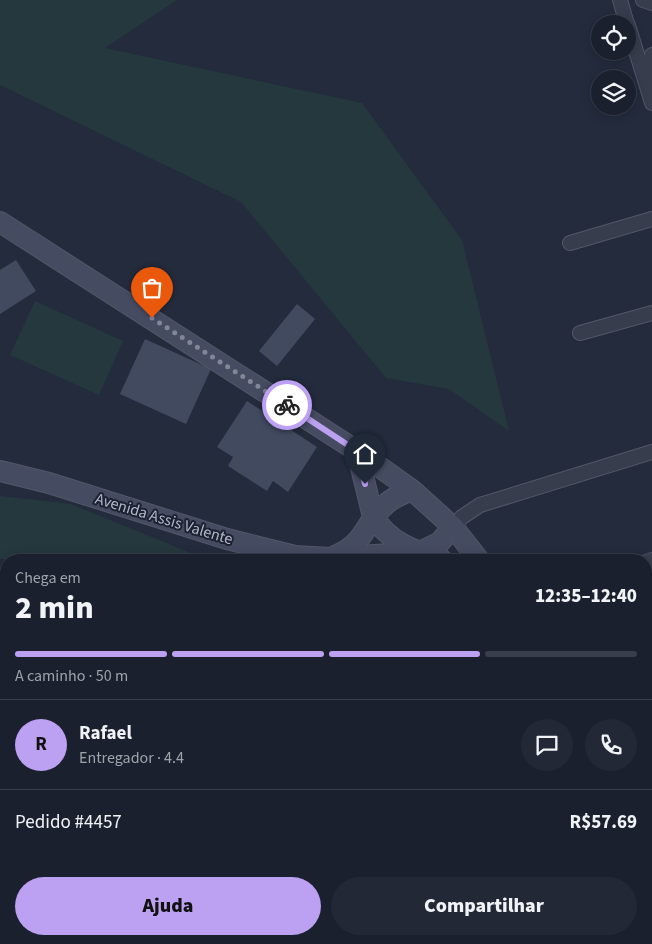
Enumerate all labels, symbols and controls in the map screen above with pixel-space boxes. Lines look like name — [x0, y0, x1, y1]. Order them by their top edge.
map controls — [591, 15, 636, 115]
button: locate — [591, 15, 636, 60]
button: layers — [591, 70, 636, 115]
pin — [131, 267, 173, 318]
icon: bag — [138, 274, 166, 302]
courier — [262, 380, 312, 430]
icon: bike — [273, 391, 301, 419]
pin — [344, 433, 386, 484]
icon: home — [351, 440, 379, 468]
street label: Avenida Assis Valente — [92, 488, 236, 550]
text: Chega em — [15, 567, 81, 589]
text: 12:35–12:40 — [535, 583, 637, 610]
text: 2 min — [15, 585, 94, 631]
text: A caminho · 50 m — [15, 665, 128, 687]
button: chat — [521, 719, 573, 771]
button: phone — [585, 719, 637, 771]
text: Rafael — [79, 720, 132, 747]
text: R — [35, 731, 47, 758]
text: Entregador · 4.4 — [79, 747, 184, 769]
text: Pedido #4457 — [15, 809, 122, 836]
text: R$57.69 — [569, 809, 637, 836]
button: Ajuda — [15, 877, 321, 935]
button: Compartilhar — [331, 877, 637, 935]

